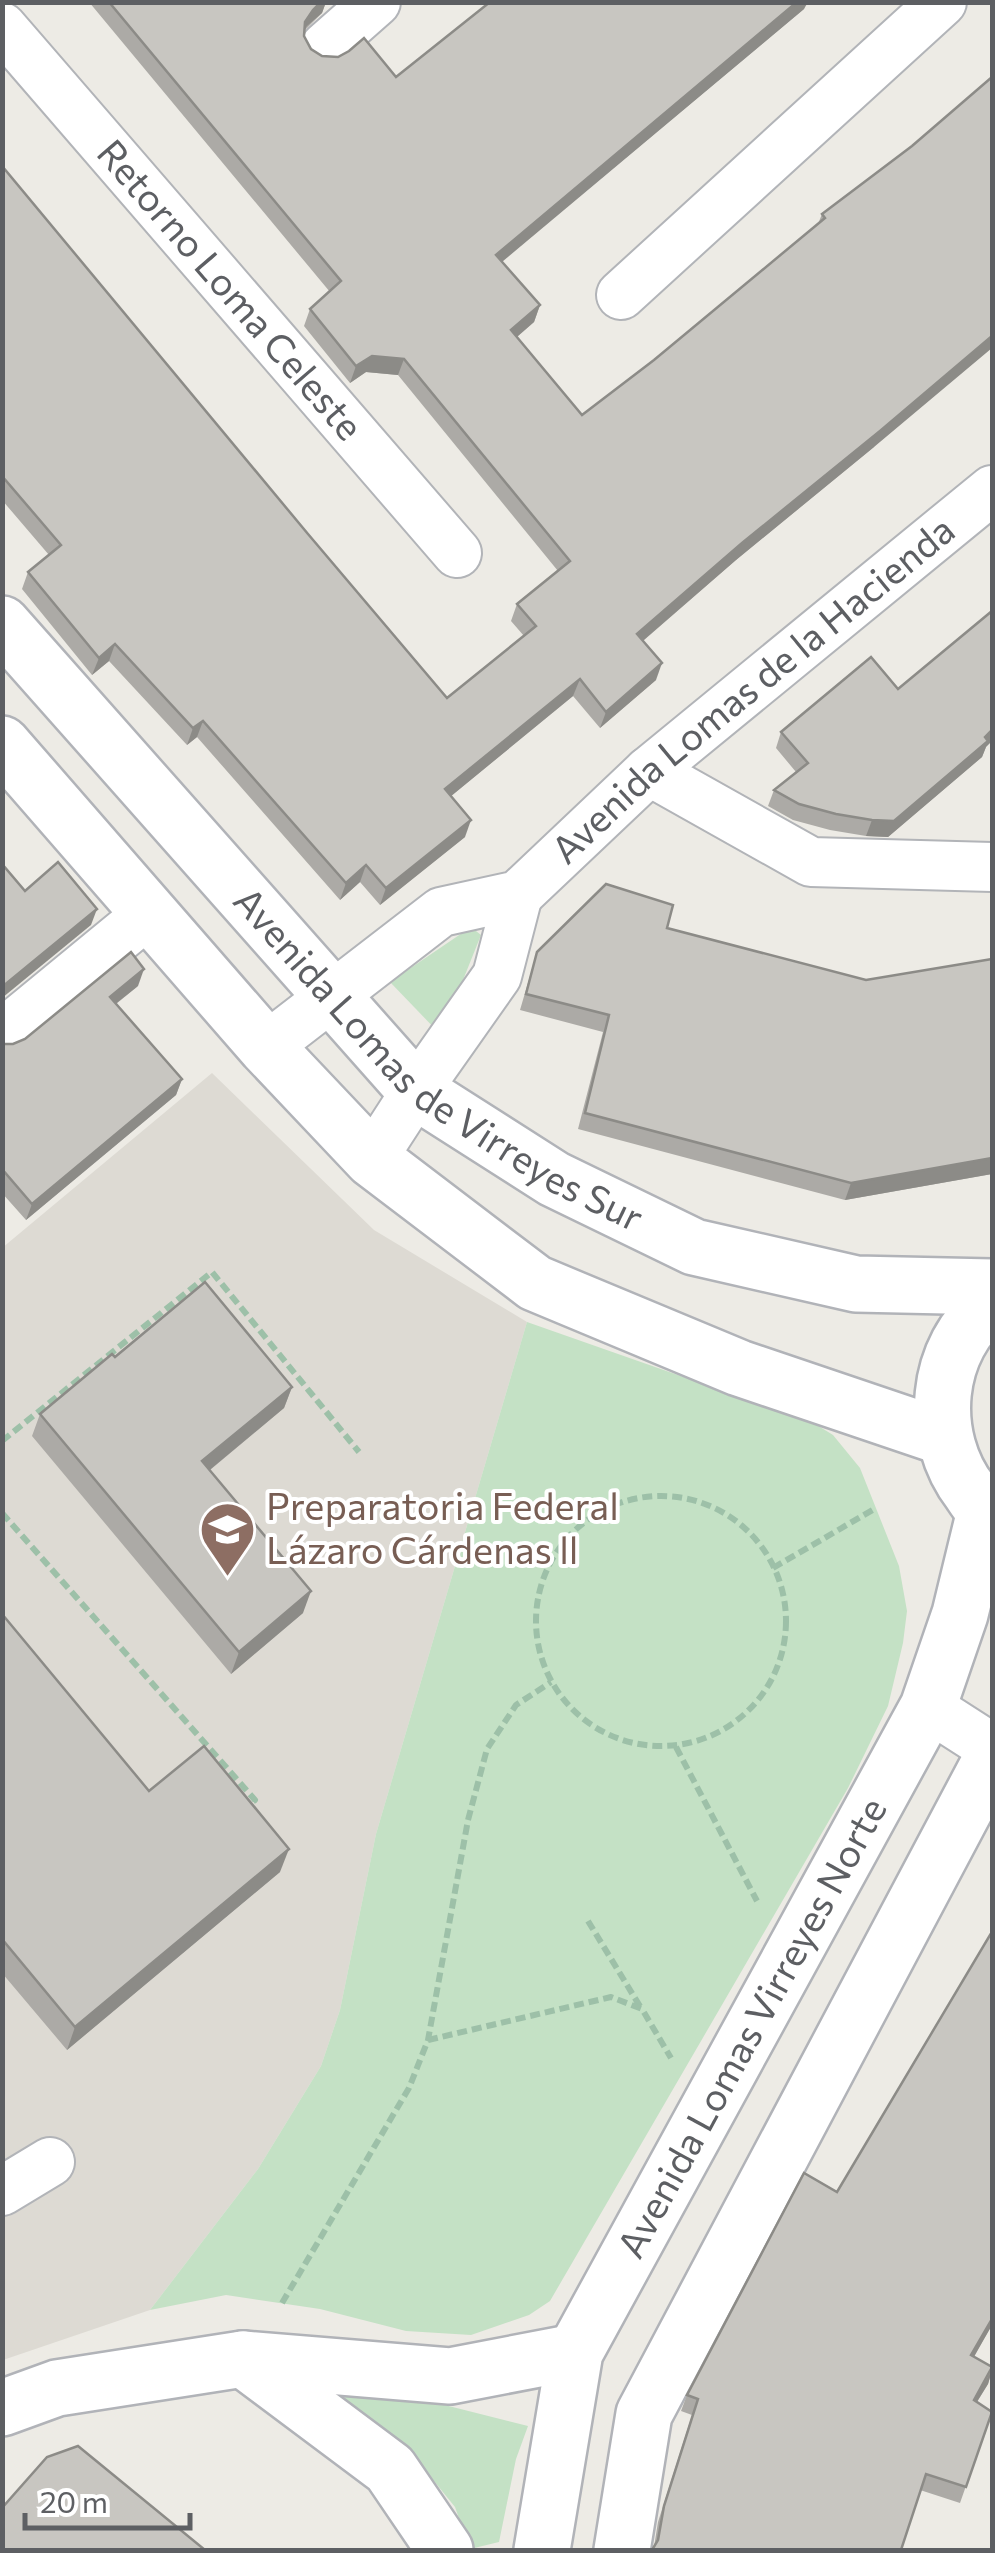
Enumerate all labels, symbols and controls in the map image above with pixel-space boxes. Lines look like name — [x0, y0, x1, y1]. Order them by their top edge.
street label: Retorno Loma Celeste — [89, 129, 374, 448]
street label: Avenida Lomas de la Hacienda — [540, 505, 963, 872]
street label: Avenida Lomas de Virreyes Sur — [225, 876, 652, 1240]
place label: Preparatoria Federal Lázaro Cárdenas ll — [266, 1481, 619, 1572]
school or university icon: Preparatoria Federal Lázaro Cárdenas ll — [197, 1499, 257, 1578]
street label: Avenida Lomas Virreyes Norte — [605, 1789, 895, 2265]
scale bar — [25, 2468, 190, 2530]
text: 20 m — [40, 2482, 108, 2519]

